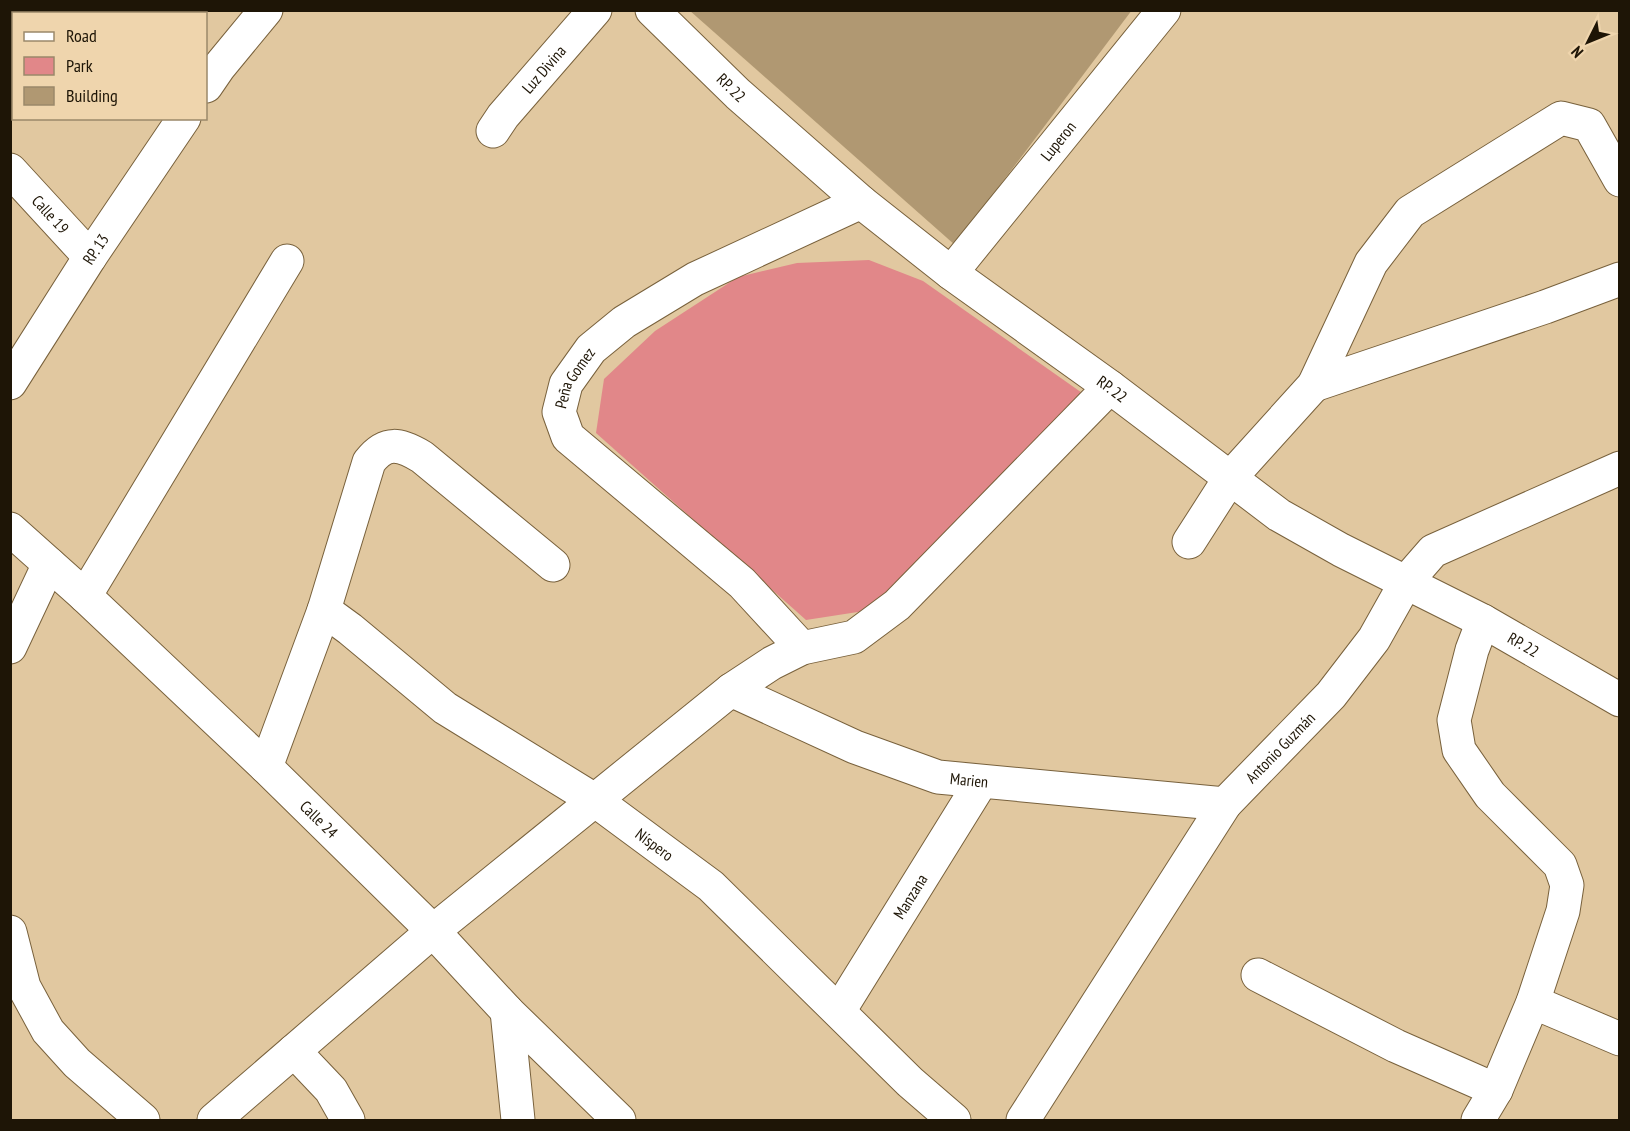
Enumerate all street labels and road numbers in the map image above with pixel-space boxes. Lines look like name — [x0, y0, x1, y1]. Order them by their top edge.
street label: Luz Divina — [517, 41, 570, 97]
street label: RP. 22 — [713, 69, 750, 106]
street label: Luperon — [1036, 117, 1080, 165]
street label: Calle 19 — [28, 191, 73, 238]
street label: RP. 13 — [78, 230, 113, 268]
street label: Peña Gomez — [550, 343, 599, 411]
street label: RP. 22 — [1093, 371, 1131, 407]
street label: RP. 22 — [1504, 628, 1543, 661]
street label: Antonio Guzmán — [1241, 708, 1319, 787]
street label: Marien — [949, 768, 989, 792]
street label: Calle 24 — [296, 796, 342, 842]
street label: Níspero — [632, 824, 678, 865]
street label: Manzana — [889, 870, 932, 922]

